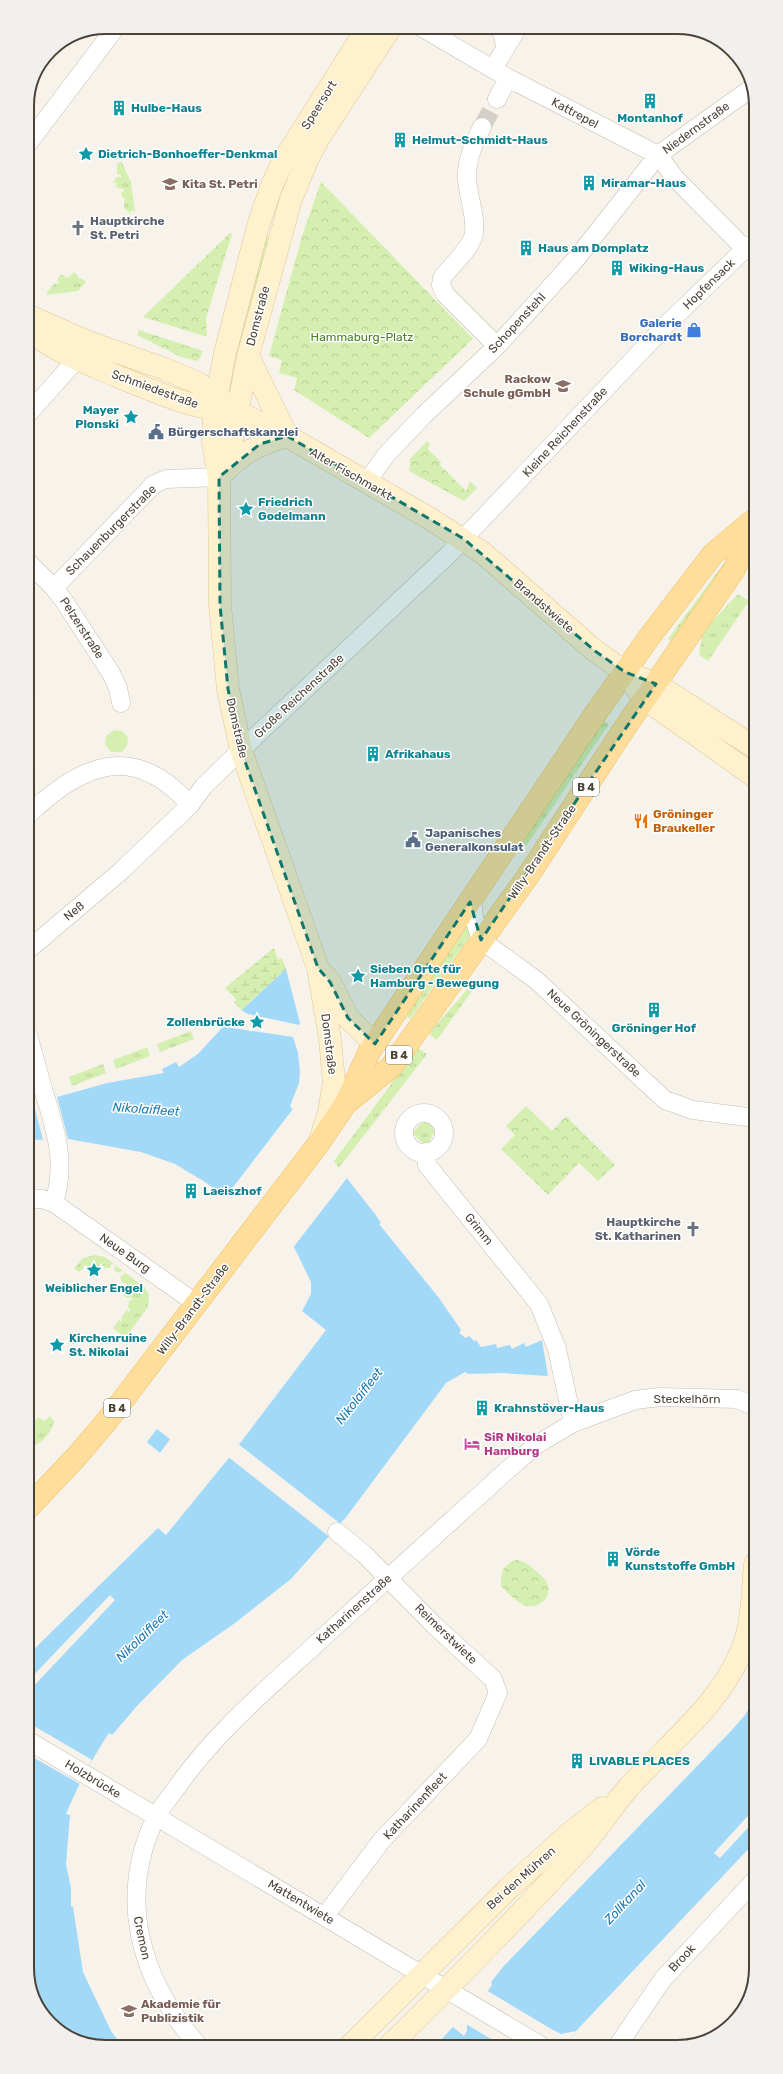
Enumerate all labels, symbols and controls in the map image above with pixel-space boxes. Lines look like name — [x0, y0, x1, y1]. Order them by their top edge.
street label: Speersort — [299, 78, 340, 132]
building icon: Montanhof — [641, 92, 659, 110]
street label: Kattrepel — [549, 95, 601, 131]
building icon: Hulbe-Haus — [110, 99, 128, 117]
street label: Niedernstraße — [660, 99, 732, 157]
place label: Hulbe-Haus — [131, 101, 202, 115]
place label: Montanhof — [617, 111, 684, 125]
building icon: Helmut-Schmidt-Haus — [391, 131, 409, 149]
place label: Helmut-Schmidt-Haus — [412, 133, 548, 147]
place icon: Dietrich-Bonhoeffer-Denkmal — [77, 145, 95, 163]
place label: Dietrich-Bonhoeffer-Denkmal — [98, 147, 277, 161]
building icon: Miramar-Haus — [580, 174, 598, 192]
school or university icon: Kita St. Petri — [161, 175, 179, 193]
place label: Miramar-Haus — [601, 176, 686, 190]
place label: Kita St. Petri — [182, 177, 258, 191]
place label: Hauptkirche St. Petri — [90, 214, 165, 242]
church icon: Hauptkirche St. Petri — [69, 219, 87, 237]
building icon: Haus am Domplatz — [517, 239, 535, 257]
place label: Haus am Domplatz — [538, 241, 649, 255]
street label: Hopfensack — [680, 255, 738, 312]
building icon: Wiking-Haus — [608, 259, 626, 277]
place label: Wiking-Haus — [629, 261, 705, 275]
street label: Domstraße — [243, 284, 273, 348]
street label: Schopenstehl — [486, 290, 548, 356]
place label: Galerie Borchardt — [620, 316, 682, 344]
shop icon: Galerie Borchardt — [685, 321, 703, 339]
park label: Hammaburg-Platz — [311, 330, 413, 344]
street label: Schmiedestraße — [110, 367, 201, 411]
place label: Rackow Schule gGmbH — [464, 372, 551, 400]
school or university icon: Rackow Schule gGmbH — [554, 377, 572, 395]
street label: Kleine Reichenstraße — [520, 384, 610, 480]
place label: Mayer Plonski — [75, 403, 120, 431]
place icon: Mayer Plonski — [122, 408, 140, 426]
public building icon: Bürgerschaftskanzlei — [147, 423, 165, 441]
place label: Bürgerschaftskanzlei — [168, 425, 298, 439]
street label: Alter Fischmarkt — [308, 445, 395, 503]
street label: Schauenburgerstraße — [63, 482, 159, 578]
place label: Friedrich Godelmann — [258, 495, 326, 523]
place icon: Friedrich Godelmann — [237, 500, 255, 518]
street label: Brandstwiete — [511, 576, 577, 636]
street label: Pelzerstraße — [57, 595, 107, 662]
street label: Große Reichenstraße — [251, 651, 347, 741]
street label: Domstraße — [223, 696, 251, 760]
building icon: Afrikahaus — [364, 745, 382, 763]
place label: Afrikahaus — [385, 747, 451, 761]
road number: B 4 — [573, 778, 599, 796]
street label: Willy-Brandt-Straße — [505, 802, 579, 902]
place label: Gröninger Braukeller — [653, 807, 715, 835]
restaurant icon: Gröninger Braukeller — [632, 812, 650, 830]
place label: Japanisches Generalkonsulat — [425, 826, 524, 854]
public building icon: Japanisches Generalkonsulat — [404, 831, 422, 849]
street label: Neß — [61, 899, 87, 923]
place label: Sieben Orte für Hamburg - Bewegung — [370, 962, 499, 990]
place icon: Sieben Orte für Hamburg - Bewegung — [349, 967, 367, 985]
street label: Neue Gröningerstraße — [544, 986, 644, 1080]
building icon: Gröninger Hof — [645, 1001, 663, 1019]
place icon: Zollenbrücke — [248, 1013, 266, 1031]
street label: Domstraße — [318, 1013, 340, 1076]
place label: Zollenbrücke — [167, 1015, 245, 1029]
place label: Gröninger Hof — [612, 1021, 697, 1035]
road number: B 4 — [386, 1046, 412, 1064]
water label: Nikolaifleet — [112, 1099, 181, 1119]
building icon: Laeiszhof — [182, 1182, 200, 1200]
place label: Laeiszhof — [203, 1184, 262, 1198]
street label: Grimm — [462, 1210, 496, 1248]
place label: Hauptkirche St. Katharinen — [595, 1215, 681, 1243]
church icon: Hauptkirche St. Katharinen — [684, 1220, 702, 1238]
street label: Neue Burg — [97, 1230, 153, 1276]
street label: Willy-Brandt-Straße — [154, 1260, 232, 1358]
place icon: Weiblicher Engel — [85, 1261, 103, 1279]
place label: Weiblicher Engel — [45, 1281, 143, 1295]
place label: Kirchenruine St. Nikolai — [69, 1331, 147, 1359]
place icon: Kirchenruine St. Nikolai — [48, 1336, 66, 1354]
water label: Nikolaifleet — [332, 1364, 386, 1427]
street label: Steckelhörn — [653, 1392, 721, 1406]
road number: B 4 — [104, 1399, 130, 1417]
building icon: Krahnstöver-Haus — [473, 1399, 491, 1417]
place label: Krahnstöver-Haus — [494, 1401, 605, 1415]
place label: SiR Nikolai Hamburg — [484, 1430, 546, 1458]
hotel icon: SiR Nikolai Hamburg — [463, 1435, 481, 1453]
place label: Vörde Kunststoffe GmbH — [625, 1545, 735, 1573]
building icon: Vörde Kunststoffe GmbH — [604, 1550, 622, 1568]
street label: Katharinenstraße — [313, 1571, 395, 1647]
street label: Reimerstwiete — [412, 1601, 480, 1667]
water label: Nikolaifleet — [113, 1607, 172, 1665]
building icon: LIVABLE PLACES — [568, 1752, 586, 1770]
place label: LIVABLE PLACES — [589, 1754, 690, 1768]
street label: Holzbrücke — [63, 1757, 124, 1801]
street label: Katharinenfleet — [380, 1769, 450, 1842]
street label: Bei den Mühren — [484, 1844, 558, 1912]
water label: Zollkanal — [600, 1876, 650, 1928]
street label: Mattentwiete — [265, 1877, 337, 1927]
street label: Cremon — [131, 1915, 153, 1961]
street label: Brook — [666, 1941, 699, 1975]
place label: Akademie für Publizistik — [141, 1997, 221, 2025]
school or university icon: Akademie für Publizistik — [120, 2002, 138, 2020]

